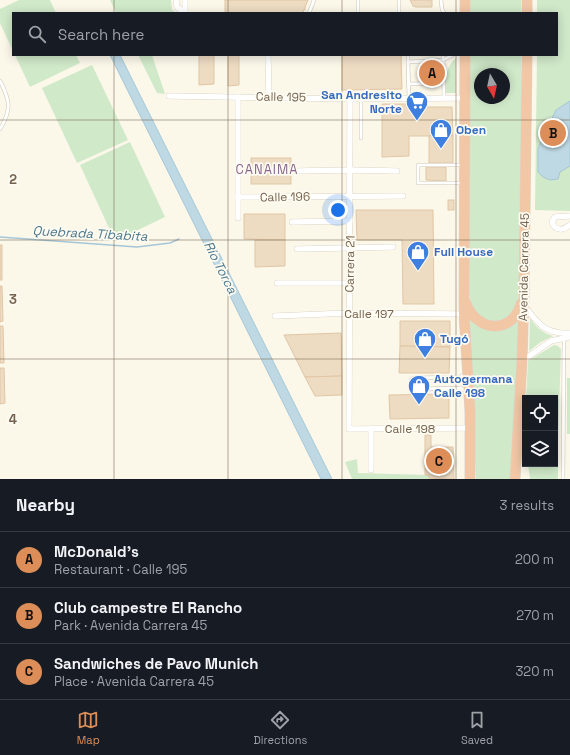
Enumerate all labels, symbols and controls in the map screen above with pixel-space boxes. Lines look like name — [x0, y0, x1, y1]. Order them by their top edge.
search box — [12, 12, 558, 56]
icon: search — [26, 23, 48, 45]
text: Search here — [58, 25, 144, 44]
pin: A — [419, 58, 445, 88]
north arrow — [474, 68, 510, 104]
place label: San Andresito Norte — [321, 87, 402, 117]
street label: Calle 195 — [256, 89, 306, 105]
supermarket icon: San Andresito Norte — [404, 89, 430, 122]
shop icon: Oben — [428, 117, 454, 150]
pin: B — [540, 118, 566, 148]
place label: Oben — [456, 122, 486, 138]
district label: CANAIMA — [236, 161, 298, 178]
text: 2 — [9, 171, 17, 188]
street label: Calle 196 — [260, 189, 310, 205]
your location — [328, 200, 348, 220]
street label: Avenida Carrera 45 — [515, 213, 533, 321]
water label: Quebrada Tibabita — [32, 222, 148, 245]
street label: Carrera 21 — [342, 235, 358, 293]
water label: Río Torca — [200, 238, 241, 297]
shop icon: Full House — [405, 239, 431, 272]
place label: Full House — [434, 244, 493, 260]
text: 3 — [9, 291, 17, 308]
street label: Calle 197 — [344, 306, 394, 322]
shop icon: Tugó — [412, 326, 438, 359]
place label: Tugó — [440, 331, 469, 347]
place label: Autogermana Calle 198 — [434, 371, 513, 401]
shop icon: Autogermana Calle 198 — [406, 373, 432, 406]
map controls — [522, 395, 558, 467]
button: locate — [522, 395, 558, 431]
text: 4 — [9, 411, 17, 428]
street label: Calle 198 — [385, 421, 435, 437]
button: layers — [522, 431, 558, 467]
pin: C — [426, 446, 452, 476]
text: Nearby — [16, 494, 75, 516]
text: 3 results — [500, 497, 554, 514]
text: McDonald's — [54, 542, 139, 561]
text: A — [25, 551, 33, 568]
text: 200 m — [515, 551, 554, 568]
text: Restaurant · Calle 195 — [54, 561, 187, 578]
text: Club campestre El Rancho — [54, 598, 242, 617]
text: B — [25, 607, 33, 624]
text: 270 m — [516, 607, 554, 624]
text: Park · Avenida Carrera 45 — [54, 617, 207, 634]
text: Sandwiches de Pavo Munich — [54, 654, 259, 673]
text: C — [25, 663, 33, 680]
text: 320 m — [515, 663, 554, 680]
text: Place · Avenida Carrera 45 — [54, 673, 214, 690]
tab: Map — [77, 709, 100, 747]
tab: Directions — [253, 709, 307, 747]
tab: Saved — [461, 709, 493, 747]

